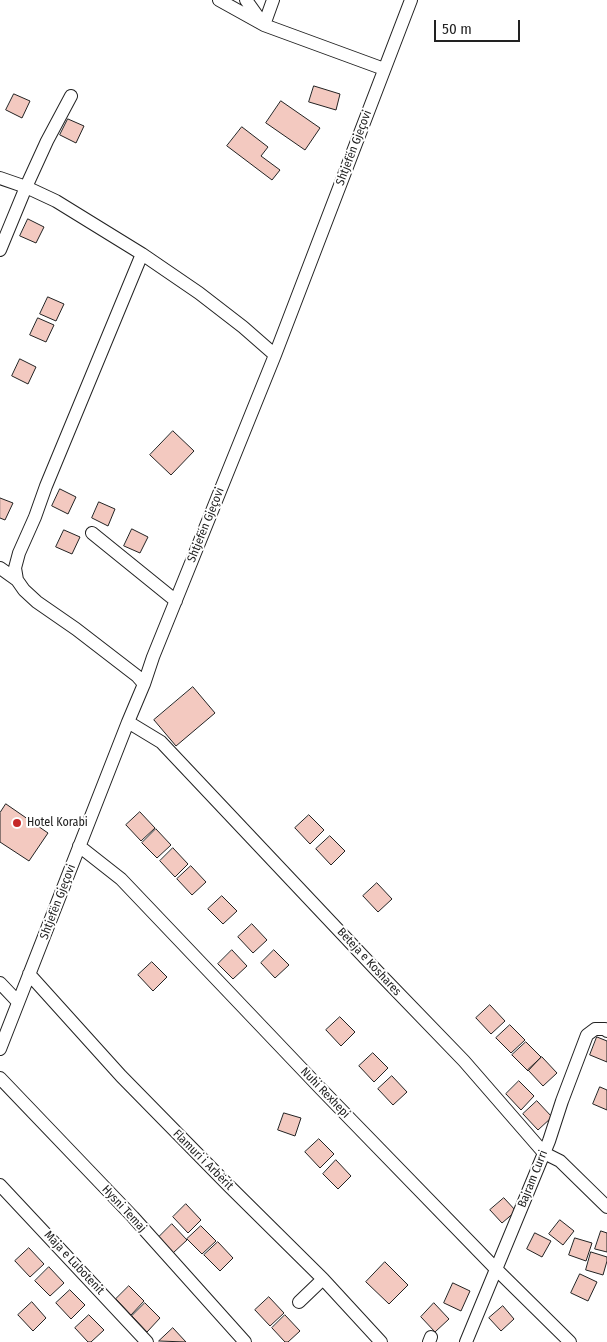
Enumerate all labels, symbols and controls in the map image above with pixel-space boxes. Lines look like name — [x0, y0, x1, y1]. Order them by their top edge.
scale bar — [437, 10, 523, 42]
text: 50 m — [442, 20, 472, 38]
street label: Shtjefën Gjeçovi — [333, 108, 375, 188]
street label: Shtjefën Gjeçovi — [185, 486, 227, 564]
place label: Hotel Korabi — [27, 816, 88, 830]
marker: Hotel Korabi — [11, 817, 23, 829]
street label: Shtjefën Gjeçovi — [37, 862, 79, 942]
street label: Beteja e Koshares — [334, 925, 404, 999]
street label: Nuhi Rexhepi — [297, 1065, 353, 1121]
street label: Flamuri i Arbërit — [170, 1127, 236, 1193]
street label: Bajram Curri — [515, 1148, 551, 1210]
street label: Hysni Temaj — [99, 1183, 149, 1235]
street label: Maja e Lubotenit — [41, 1228, 107, 1298]

